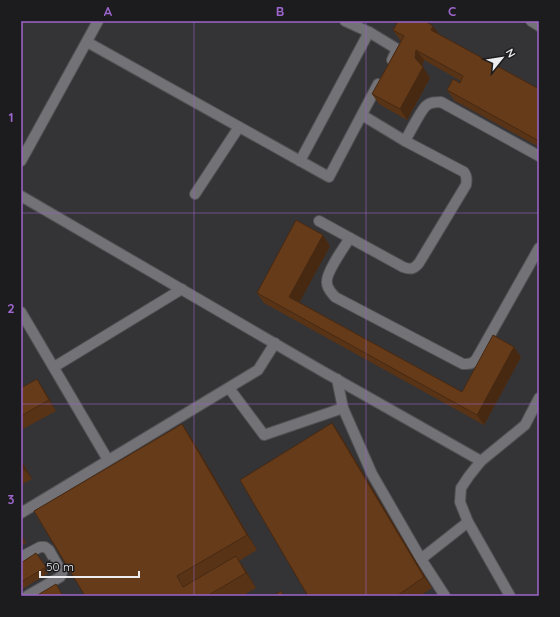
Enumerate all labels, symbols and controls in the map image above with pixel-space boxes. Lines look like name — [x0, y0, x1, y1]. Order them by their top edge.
text: A — [104, 3, 113, 19]
text: B — [276, 3, 284, 19]
text: C — [448, 3, 456, 19]
north arrow — [482, 38, 522, 78]
text: N — [503, 46, 519, 60]
text: 1 — [8, 109, 14, 125]
text: 2 — [7, 300, 15, 316]
text: 3 — [8, 491, 15, 507]
scale bar — [40, 553, 139, 579]
text: 50 m — [46, 559, 74, 574]

